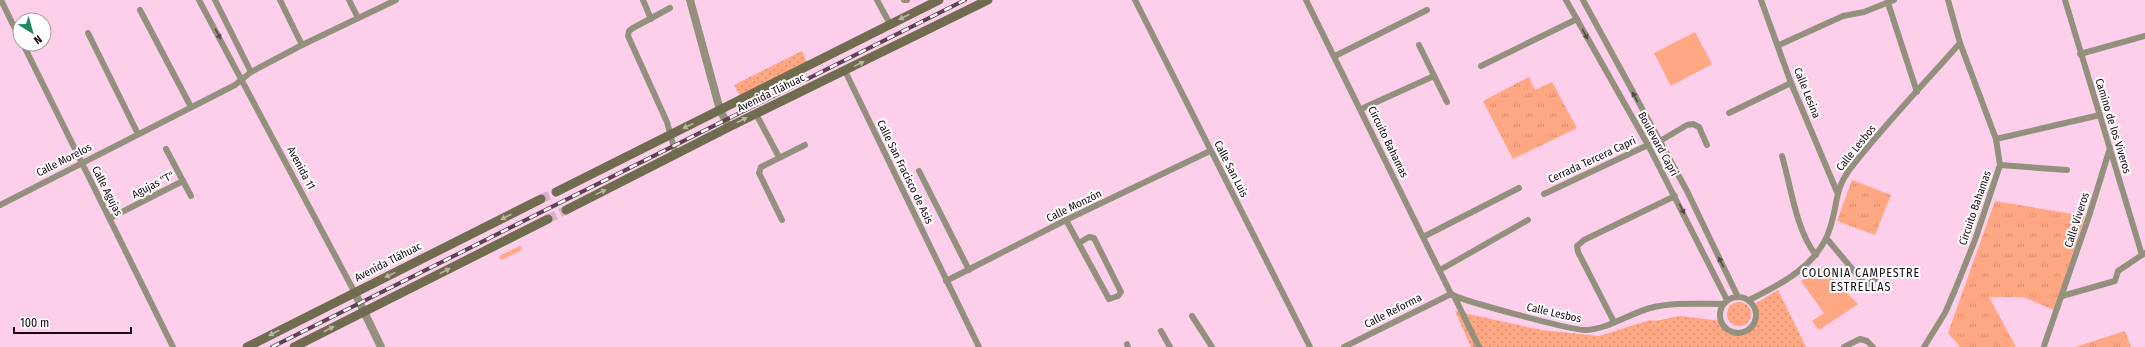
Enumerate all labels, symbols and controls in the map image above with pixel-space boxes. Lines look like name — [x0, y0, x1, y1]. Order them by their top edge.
north arrow — [12, 12, 52, 52]
one-way arrow — [899, 14, 910, 21]
one-way arrow — [1582, 28, 1589, 40]
one-way arrow — [214, 29, 221, 40]
text: N — [31, 32, 44, 47]
one-way arrow — [853, 61, 865, 67]
street label: Calle Lesina — [1791, 66, 1823, 120]
street label: Avenida Tláhuac — [735, 71, 807, 115]
street label: Camino de los Viveros — [2092, 77, 2134, 175]
one-way arrow — [1632, 91, 1639, 103]
street label: Circuito Bahamas — [1365, 104, 1411, 180]
street label: Boulevard Capri — [1635, 110, 1681, 179]
one-way arrow — [736, 117, 748, 123]
street label: Calle San Fracisco de Asis — [874, 118, 936, 226]
street label: Calle Lesbos — [1833, 122, 1879, 174]
one-way arrow — [682, 123, 694, 129]
street label: Cerrada Tercera Capri — [1546, 134, 1638, 186]
street label: Calle San Luis — [1211, 139, 1251, 200]
street label: Calle Morelos — [34, 140, 94, 180]
street label: Avenida 11 — [284, 144, 318, 192]
street label: Calle Agujas — [89, 164, 125, 218]
street label: Agujas "T" — [130, 169, 176, 201]
street label: Circuito Bahamas — [1956, 169, 1994, 247]
street label: Calle Monzón — [1044, 187, 1104, 225]
one-way arrow — [596, 189, 607, 195]
street label: Calle Viveros — [2062, 191, 2092, 249]
one-way arrow — [1678, 204, 1685, 215]
one-way arrow — [500, 214, 512, 220]
street label: Avenida Tláhuac — [352, 239, 424, 284]
one-way arrow — [1718, 256, 1724, 267]
district label: COLONIA CAMPESTRE ESTRELLAS — [1802, 266, 1920, 294]
one-way arrow — [439, 268, 451, 274]
one-way arrow — [384, 272, 395, 278]
street label: Calle Reforma — [1362, 291, 1424, 331]
street label: Calle Lesbos — [1525, 300, 1583, 326]
scale bar — [14, 309, 131, 335]
text: 100 m — [20, 316, 49, 330]
one-way arrow — [323, 326, 335, 332]
one-way arrow — [268, 330, 279, 337]

